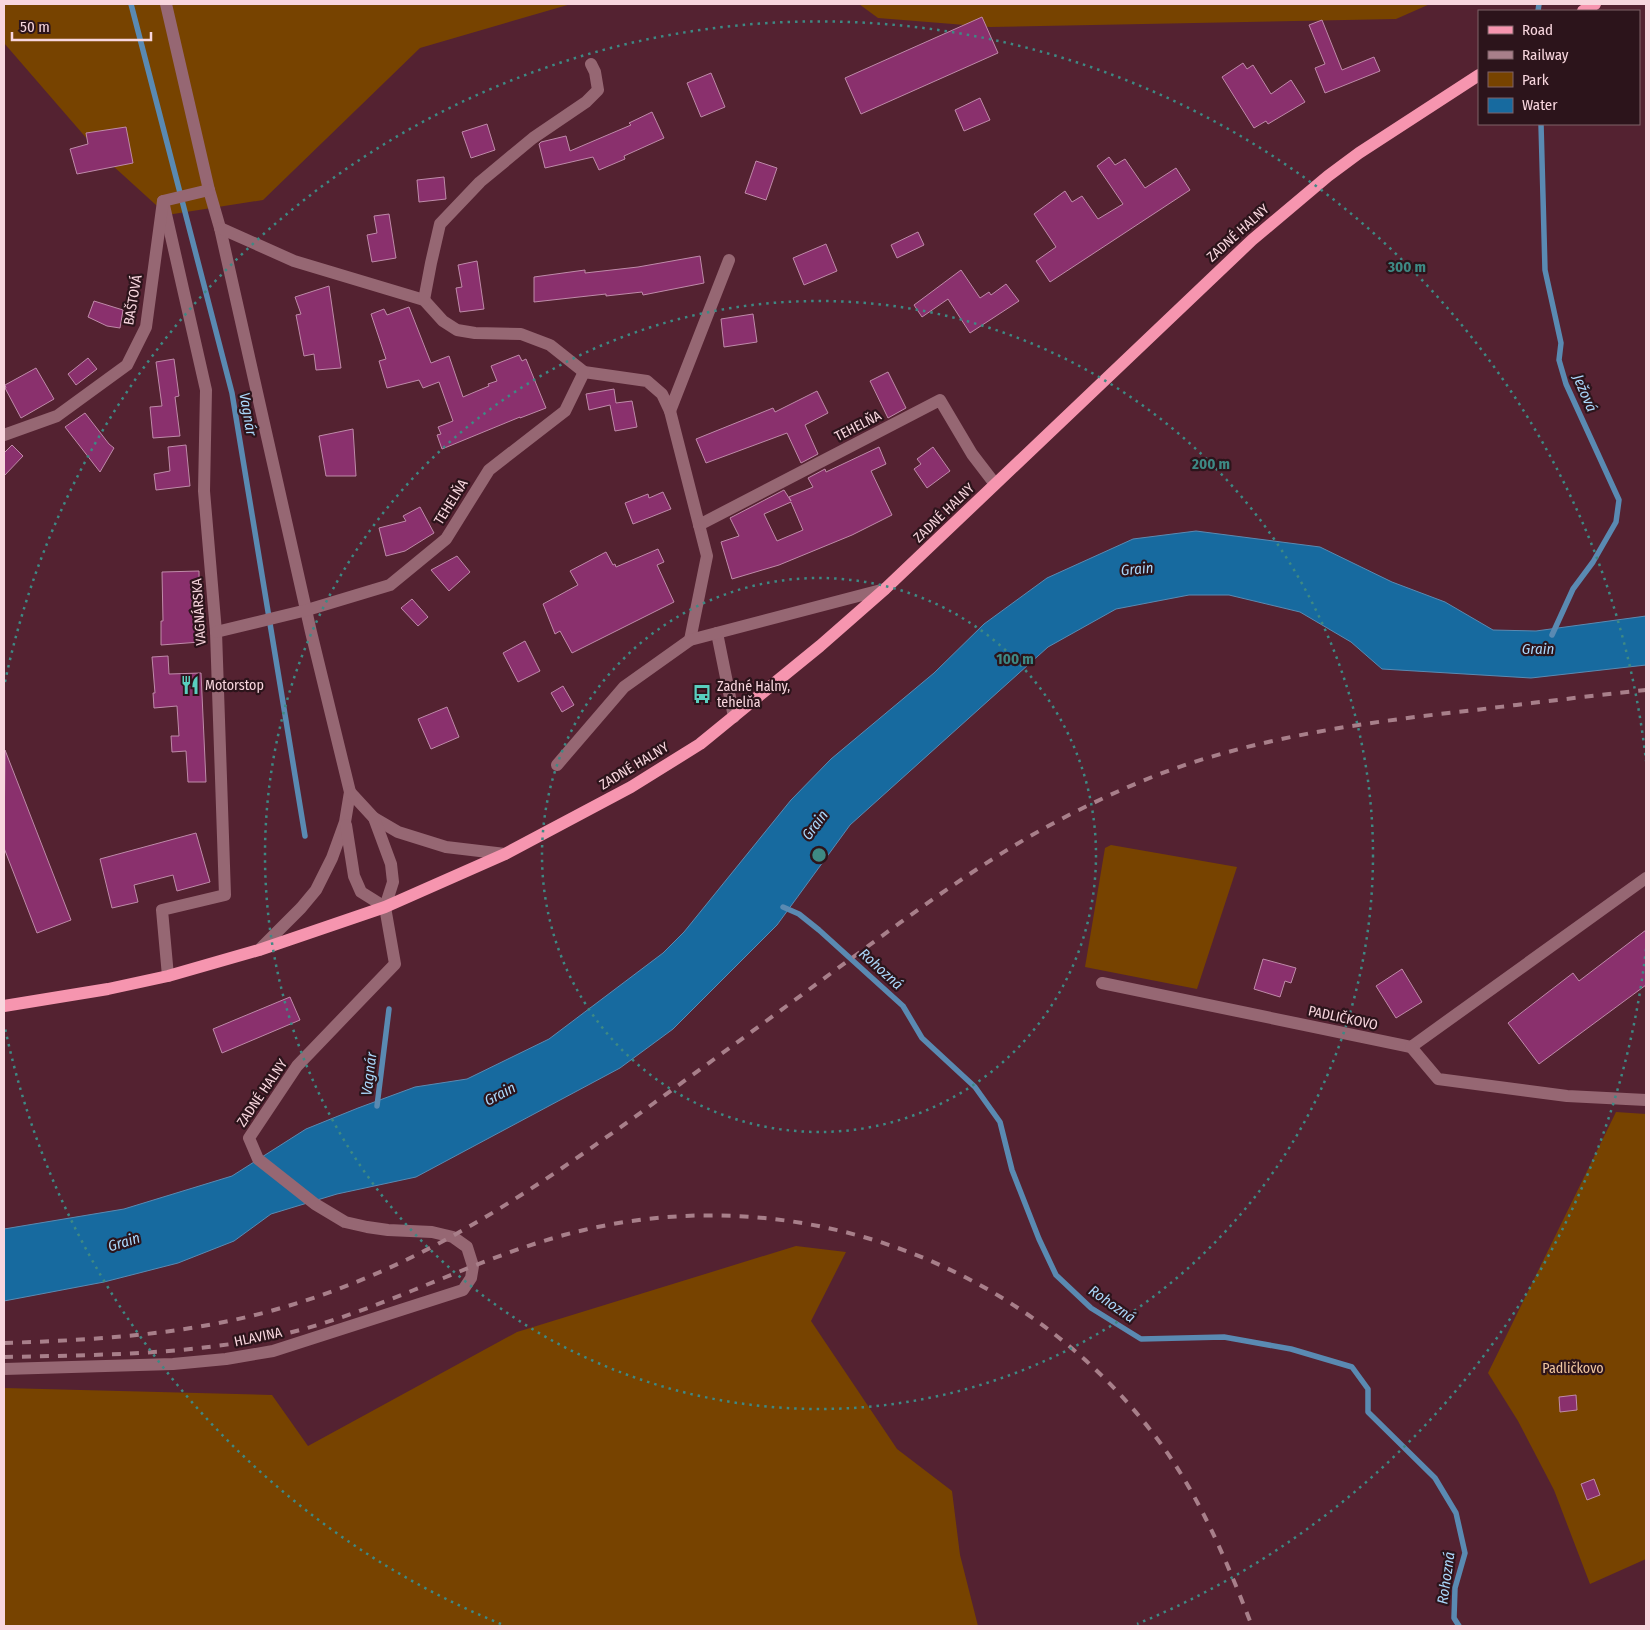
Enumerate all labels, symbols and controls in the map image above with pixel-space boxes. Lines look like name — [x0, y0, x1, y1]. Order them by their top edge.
scale bar — [12, 10, 151, 42]
legend — [1478, 10, 1640, 125]
text: 50 m — [20, 18, 50, 36]
text: Road — [1522, 21, 1553, 39]
text: Railway — [1522, 46, 1569, 64]
text: Park — [1522, 71, 1549, 89]
text: Water — [1522, 96, 1558, 114]
street label: ZADNÉ HALNY — [1203, 200, 1273, 265]
text: 300 m — [1387, 258, 1426, 276]
street label: BAŠTOVÁ — [119, 273, 146, 326]
water label: Ježová — [1569, 371, 1601, 415]
water label: Vagnár — [235, 391, 261, 438]
street label: TEHELŇA — [831, 406, 885, 445]
text: 200 m — [1191, 455, 1230, 473]
street label: TEHELŇA — [430, 475, 472, 528]
street label: ZADNÉ HALNY — [909, 479, 978, 546]
water label: Grain — [1120, 559, 1154, 579]
street label: VAGNÁRSKA — [187, 577, 210, 646]
water label: Grain — [1522, 640, 1554, 658]
text: 100 m — [996, 650, 1034, 668]
restaurant icon: Motorstop — [179, 674, 201, 696]
place label: Motorstop — [205, 677, 264, 694]
place label: Zadné Halny, tehelňa — [717, 678, 790, 711]
bus stop icon: Zadné Halny, tehelňa — [691, 683, 713, 705]
street label: ZADNÉ HALNY — [596, 738, 672, 793]
water label: Grain — [798, 807, 832, 843]
centre of rings — [810, 846, 828, 864]
water label: Rohozná — [855, 945, 907, 994]
street label: PADLIČKOVO — [1307, 1001, 1380, 1034]
water label: Vagnár — [357, 1050, 381, 1097]
street label: ZADNÉ HALNY — [232, 1055, 291, 1130]
water label: Grain — [481, 1079, 519, 1109]
water label: Grain — [106, 1229, 142, 1255]
water label: Rohozná — [1085, 1281, 1139, 1327]
street label: HLAVINA — [233, 1324, 284, 1350]
park label: Padličkovo — [1542, 1360, 1604, 1377]
water label: Rohozná — [1433, 1550, 1459, 1605]

